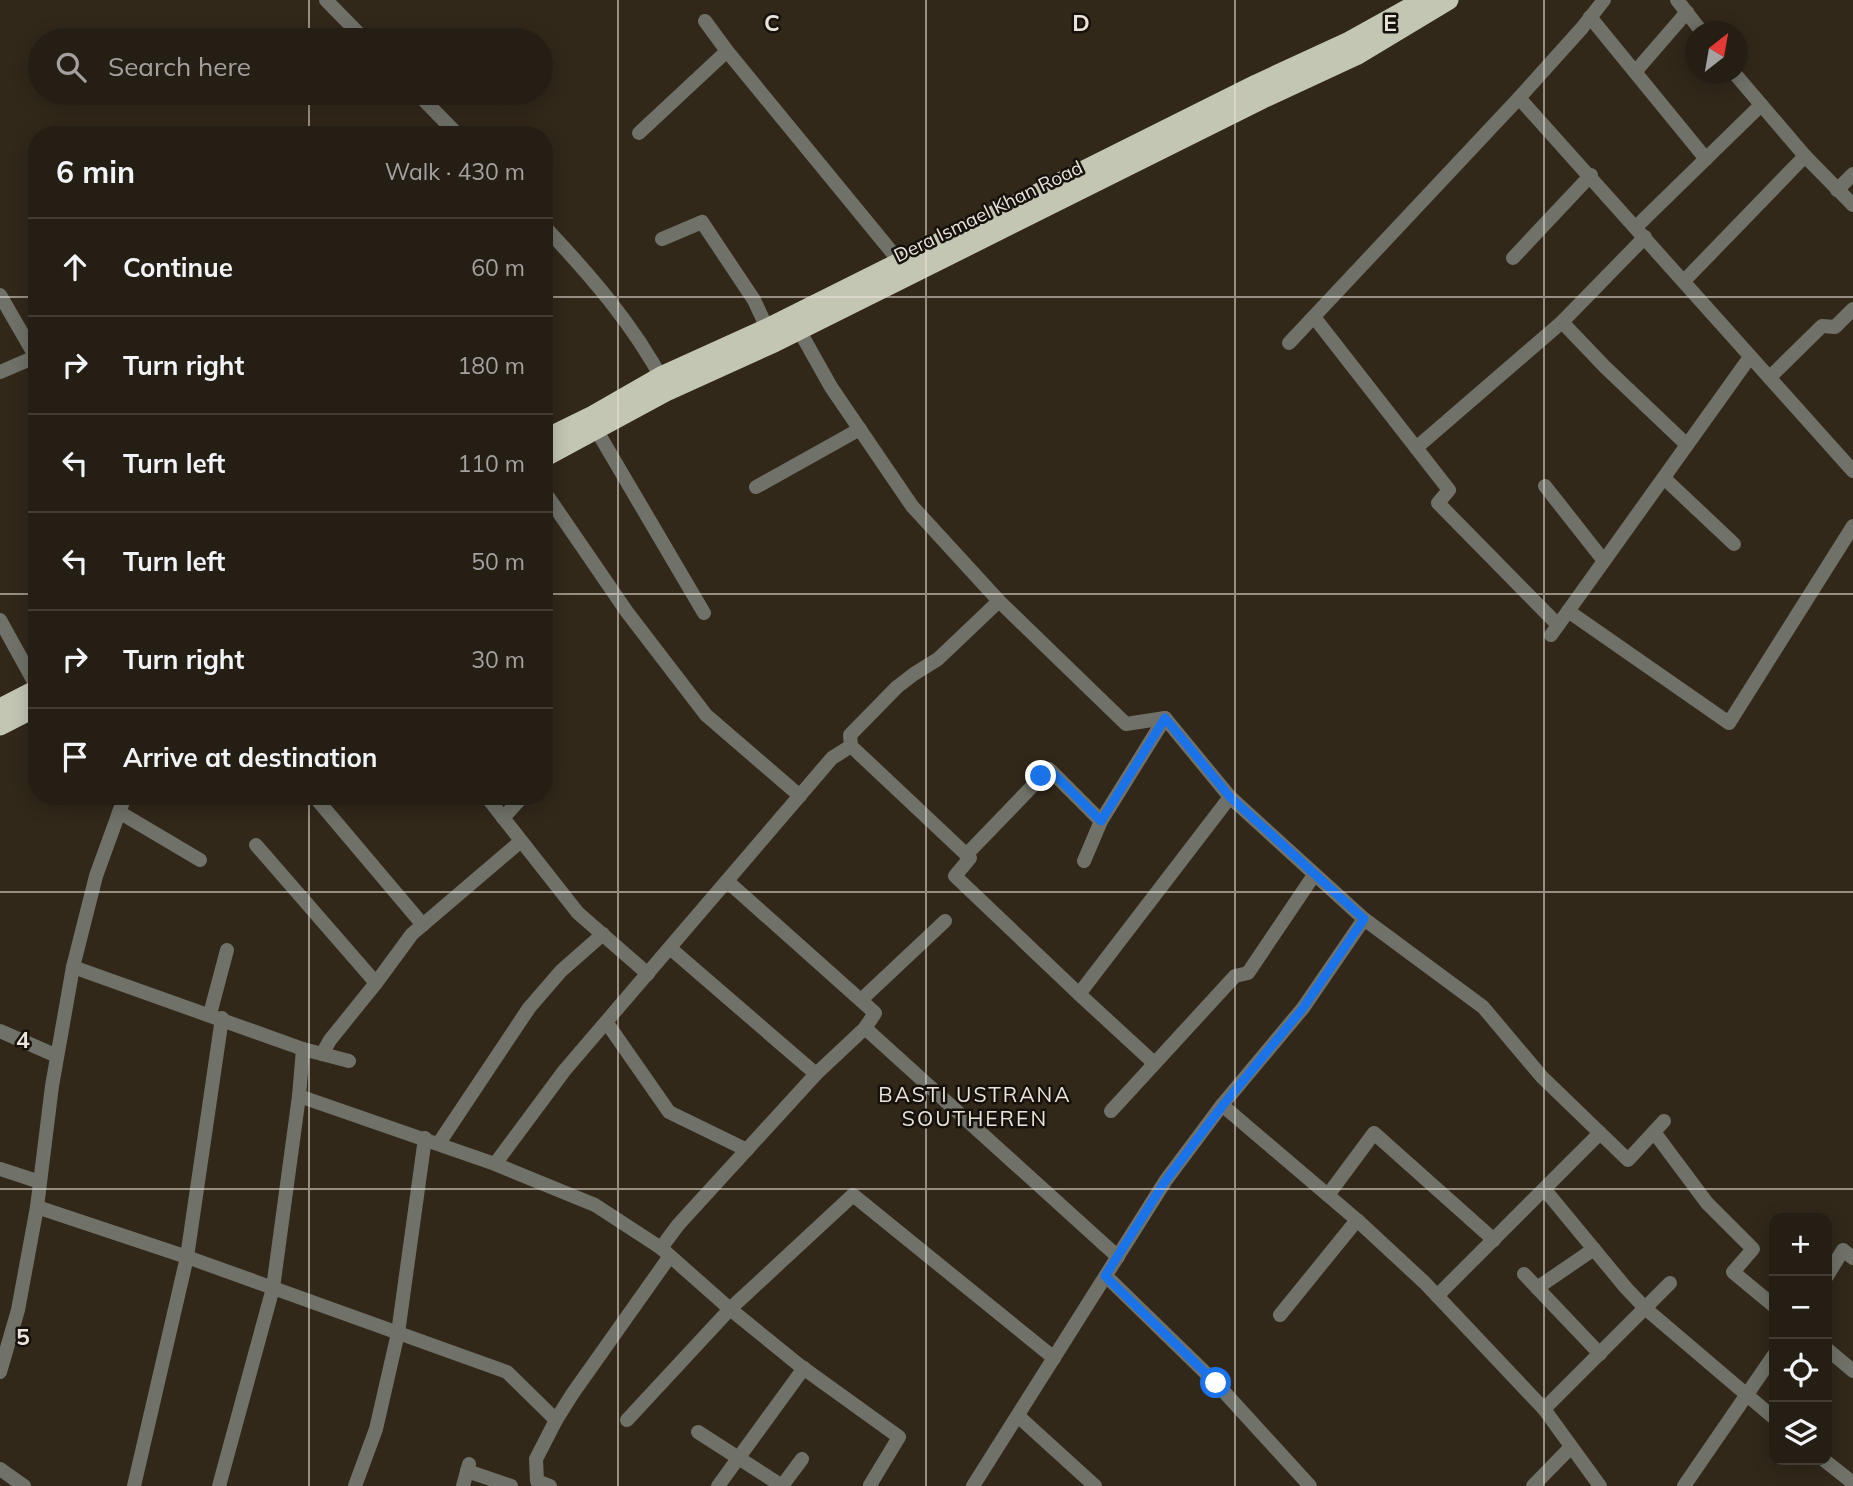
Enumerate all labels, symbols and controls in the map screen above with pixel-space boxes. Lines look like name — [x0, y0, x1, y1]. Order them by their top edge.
text: C — [764, 8, 780, 37]
text: D — [1072, 8, 1090, 37]
text: E — [1383, 8, 1397, 37]
north arrow — [1685, 21, 1748, 84]
search box — [28, 28, 553, 105]
icon: search — [52, 48, 90, 86]
text: Search here — [108, 50, 251, 83]
text: 6 min — [56, 153, 135, 191]
street label: Dera Ismael Khan Road — [890, 155, 1086, 267]
text: Walk · 430 m — [385, 157, 525, 186]
icon: ahead — [56, 248, 94, 286]
text: Continue — [123, 251, 233, 284]
text: 60 m — [471, 253, 525, 282]
icon: right — [56, 346, 94, 384]
text: Turn right — [123, 349, 244, 382]
text: 180 m — [457, 351, 525, 380]
icon: left — [56, 444, 94, 482]
text: Turn left — [123, 447, 225, 480]
text: 110 m — [457, 449, 525, 478]
icon: left — [56, 542, 94, 580]
text: Turn left — [123, 545, 225, 578]
text: 50 m — [471, 547, 525, 576]
icon: right — [56, 640, 94, 678]
text: Turn right — [123, 643, 244, 676]
text: 30 m — [471, 645, 525, 674]
icon: arrive — [56, 738, 94, 776]
text: Arrive at destination — [123, 741, 378, 774]
route end — [1025, 760, 1056, 791]
text: 4 — [16, 1025, 30, 1054]
district label: BASTI USTRANA SOUTHEREN — [878, 1081, 1072, 1131]
map controls — [1769, 1213, 1832, 1465]
button: + — [1769, 1213, 1832, 1276]
button: − — [1769, 1276, 1832, 1339]
text: 5 — [16, 1322, 30, 1351]
button: locate — [1769, 1339, 1832, 1402]
route start — [1200, 1367, 1231, 1398]
button: layers — [1769, 1402, 1832, 1465]

